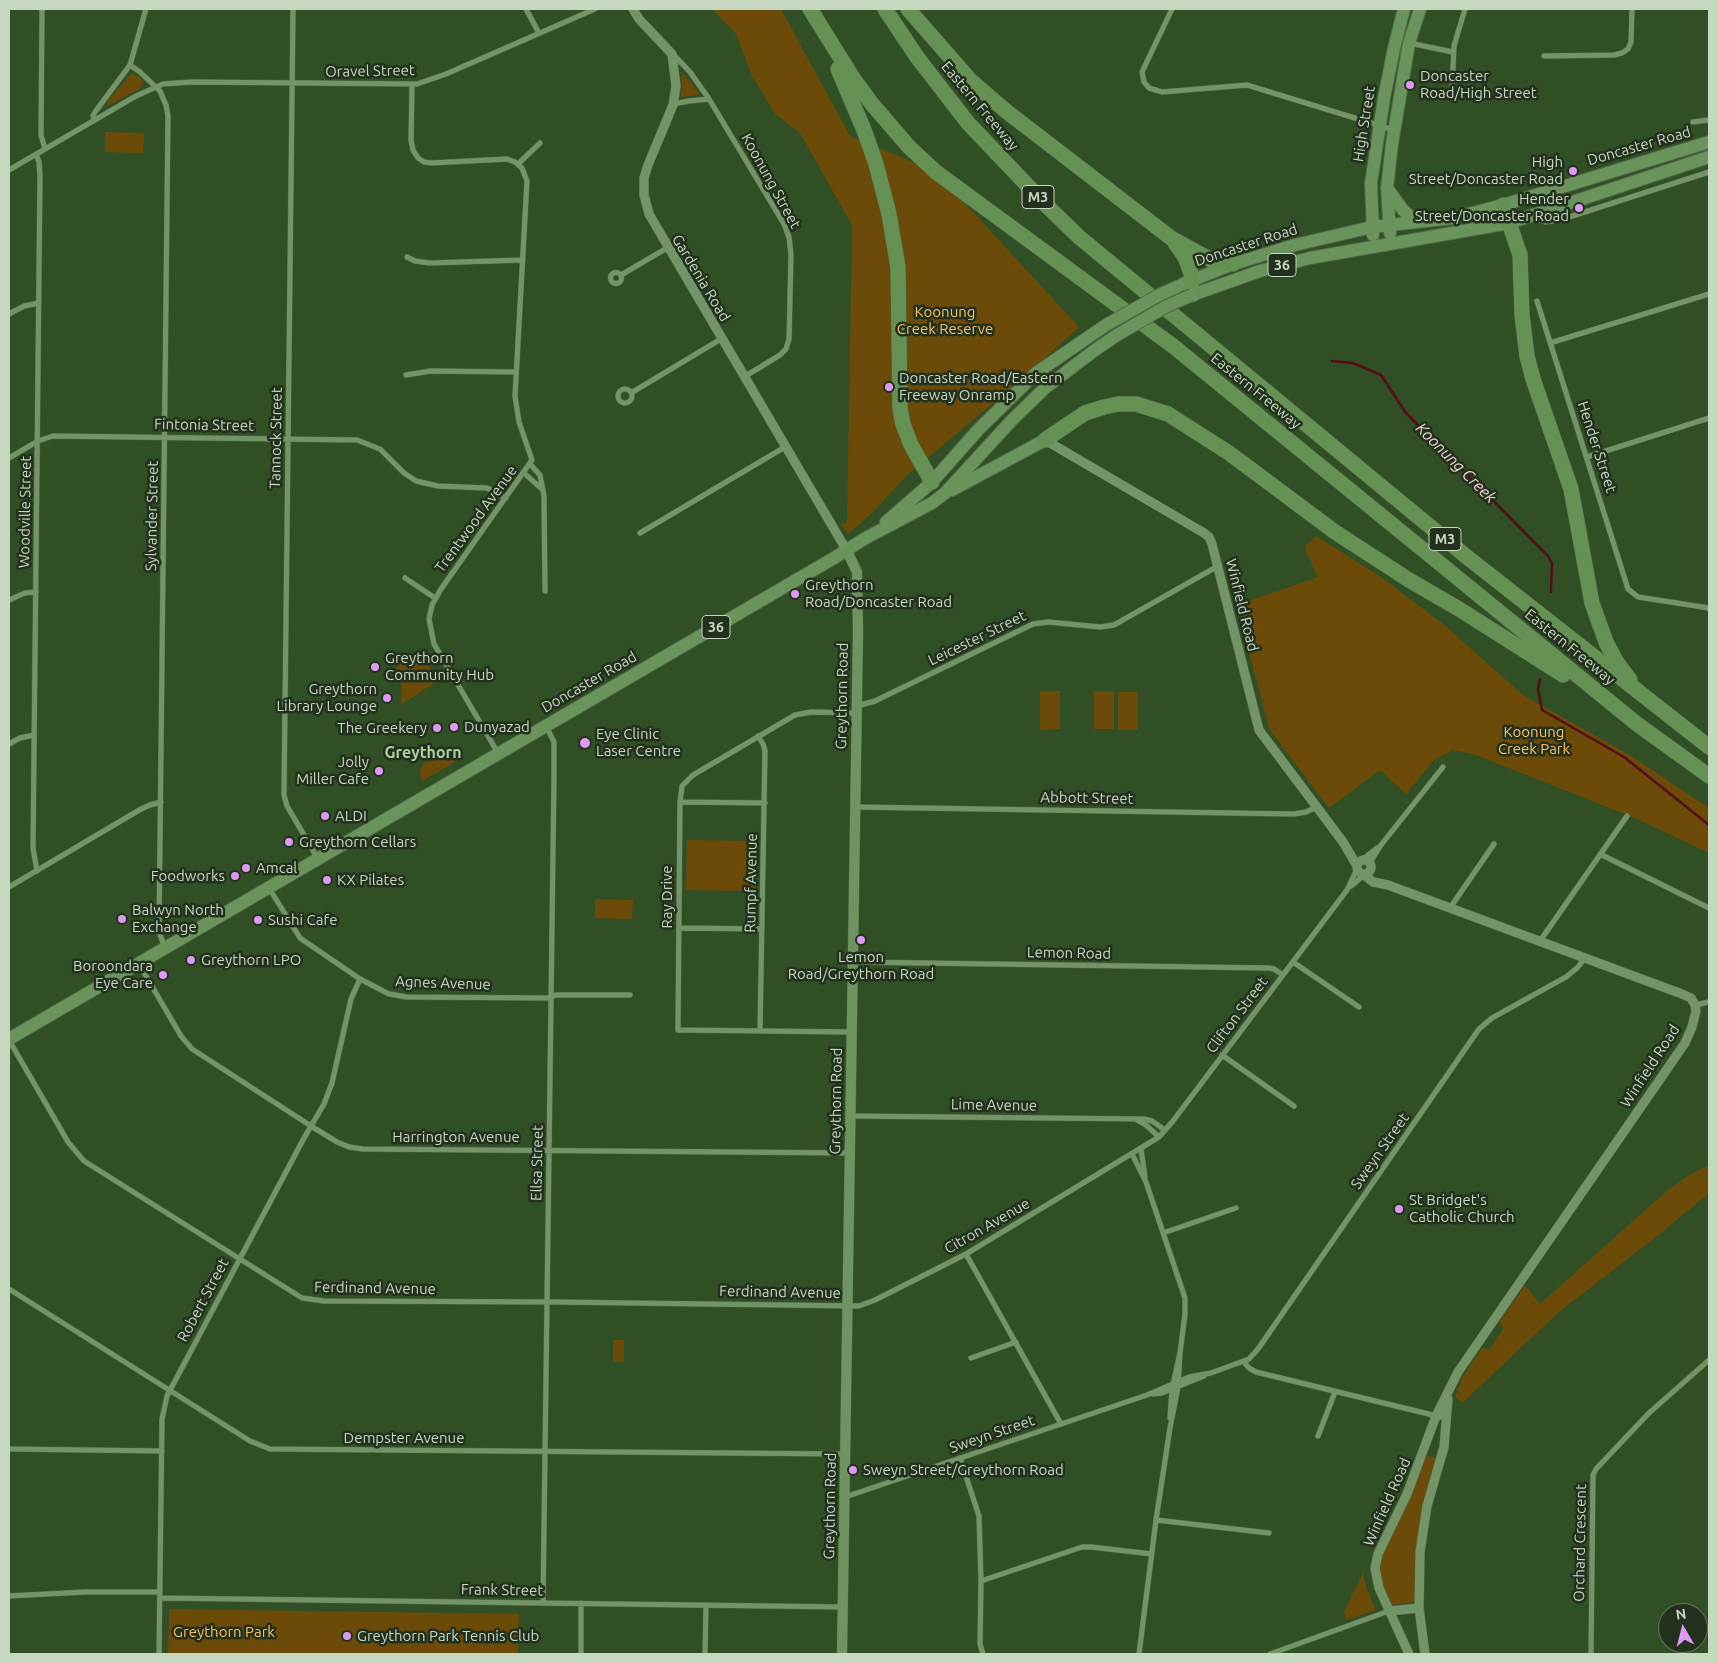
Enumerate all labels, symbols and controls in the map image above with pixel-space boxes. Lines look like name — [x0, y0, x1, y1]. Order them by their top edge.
street label: Eastern Freeway — [937, 58, 1023, 154]
street label: Oravel Street — [325, 61, 415, 81]
place label: Doncaster Road/High Street — [1420, 67, 1537, 102]
marker: Doncaster Road/High Street — [1404, 79, 1416, 91]
street label: High Street — [1349, 85, 1379, 163]
street label: Doncaster Road — [1585, 123, 1693, 169]
street label: Koonung Street — [737, 130, 805, 232]
place label: High Street/Doncaster Road — [1409, 153, 1563, 188]
marker: High Street/Doncaster Road — [1567, 165, 1579, 177]
road number: M3 — [1022, 186, 1054, 208]
place label: Hender Street/Doncaster Road — [1415, 190, 1569, 225]
marker: Hender Street/Doncaster Road — [1573, 202, 1585, 214]
street label: Doncaster Road — [1192, 220, 1300, 270]
street label: Gardenia Road — [668, 231, 734, 325]
road number: 36 — [1268, 254, 1296, 276]
park label: Koonung Creek Reserve — [897, 303, 993, 338]
street label: Eastern Freeway — [1207, 349, 1305, 433]
place label: Doncaster Road/Eastern Freeway Onramp — [899, 369, 1062, 404]
marker: Doncaster Road/Eastern Freeway Onramp — [883, 381, 895, 393]
street label: Tannock Street — [266, 387, 286, 489]
street label: Hender Street — [1574, 399, 1620, 495]
street label: Fintonia Street — [154, 415, 254, 435]
water label: Koonung Creek — [1412, 419, 1500, 507]
street label: Woodville Street — [15, 456, 35, 568]
street label: Sylvander Street — [142, 461, 162, 571]
street label: Trentwood Avenue — [431, 462, 521, 576]
road number: M3 — [1429, 528, 1461, 550]
street label: Winfield Road — [1222, 557, 1262, 653]
place label: Greythorn Road/Doncaster Road — [805, 576, 952, 611]
marker: Greythorn Road/Doncaster Road — [789, 588, 801, 600]
street label: Eastern Freeway — [1521, 605, 1619, 689]
street label: Leicester Street — [925, 607, 1029, 669]
road number: 36 — [702, 616, 730, 638]
street label: Greythorn Road — [832, 643, 852, 749]
street label: Doncaster Road — [538, 647, 640, 717]
place label: Greythorn Community Hub — [385, 649, 494, 684]
marker: Greythorn Community Hub — [369, 661, 381, 673]
place label: Greythorn Library Lounge — [276, 680, 377, 715]
marker: Greythorn Library Lounge — [381, 692, 393, 704]
place label: Dunyazad — [464, 718, 530, 736]
place label: The Greekery — [337, 719, 427, 737]
marker: Dunyazad — [448, 721, 460, 733]
marker: The Greekery — [431, 722, 443, 734]
park label: Koonung Creek Park — [1498, 723, 1570, 758]
place label: Eye Clinic Laser Centre — [596, 725, 681, 760]
marker: Eye Clinic Laser Centre — [578, 736, 592, 750]
district label: Greythorn — [384, 743, 462, 763]
place label: Jolly Miller Cafe — [296, 753, 369, 788]
marker: Jolly Miller Cafe — [373, 765, 385, 777]
street label: Abbott Street — [1040, 788, 1134, 808]
place label: ALDI — [335, 807, 367, 825]
marker: ALDI — [319, 810, 331, 822]
place label: Greythorn Cellars — [299, 833, 416, 851]
street label: Rumpf Avenue — [741, 833, 761, 933]
marker: Greythorn Cellars — [283, 836, 295, 848]
place label: Amcal — [256, 859, 297, 877]
marker: Amcal — [240, 862, 252, 874]
street label: Ray Drive — [658, 865, 676, 929]
place label: Foodworks — [151, 867, 225, 885]
marker: Foodworks — [229, 870, 241, 882]
place label: KX Pilates — [337, 871, 404, 889]
marker: KX Pilates — [321, 874, 333, 886]
place label: Balwyn North Exchange — [132, 901, 224, 936]
place label: Sushi Cafe — [268, 911, 337, 929]
marker: Balwyn North Exchange — [116, 913, 128, 925]
marker: Sushi Cafe — [252, 914, 264, 926]
marker: Lemon Road/Greythorn Road — [855, 934, 867, 946]
street label: Lemon Road — [1027, 943, 1111, 963]
place label: Lemon Road/Greythorn Road — [788, 948, 934, 983]
place label: Greythorn LPO — [201, 951, 301, 969]
marker: Greythorn LPO — [185, 954, 197, 966]
place label: Boroondara Eye Care — [73, 957, 153, 992]
marker: Boroondara Eye Care — [157, 969, 169, 981]
street label: Agnes Avenue — [395, 972, 491, 994]
street label: Clifton Street — [1202, 973, 1272, 1057]
street label: Winfield Road — [1617, 1021, 1683, 1111]
street label: Greythorn Road — [826, 1048, 846, 1154]
street label: Lime Avenue — [951, 1095, 1037, 1115]
street label: Sweyn Street — [1347, 1109, 1413, 1193]
street label: Ellsa Street — [527, 1125, 547, 1201]
street label: Harrington Avenue — [392, 1128, 520, 1146]
place label: St Bridget's Catholic Church — [1409, 1191, 1515, 1226]
street label: Citron Avenue — [941, 1194, 1033, 1258]
marker: St Bridget's Catholic Church — [1393, 1203, 1405, 1215]
street label: Robert Street — [173, 1255, 233, 1345]
street label: Ferdinand Avenue — [314, 1278, 436, 1298]
street label: Ferdinand Avenue — [719, 1282, 841, 1302]
street label: Sweyn Street — [947, 1411, 1037, 1457]
street label: Dempster Avenue — [344, 1429, 464, 1447]
street label: Greythorn Road — [820, 1453, 840, 1559]
street label: Winfield Road — [1360, 1455, 1414, 1549]
place label: Sweyn Street/Greythorn Road — [863, 1461, 1064, 1479]
marker: Sweyn Street/Greythorn Road — [847, 1464, 859, 1476]
street label: Orchard Crescent — [1570, 1484, 1590, 1602]
street label: Frank Street — [461, 1580, 543, 1600]
north arrow — [1658, 1603, 1708, 1653]
text: N — [1675, 1605, 1687, 1623]
park label: Greythorn Park — [173, 1623, 275, 1641]
place label: Greythorn Park Tennis Club — [357, 1627, 539, 1645]
marker: Greythorn Park Tennis Club — [341, 1630, 353, 1642]

